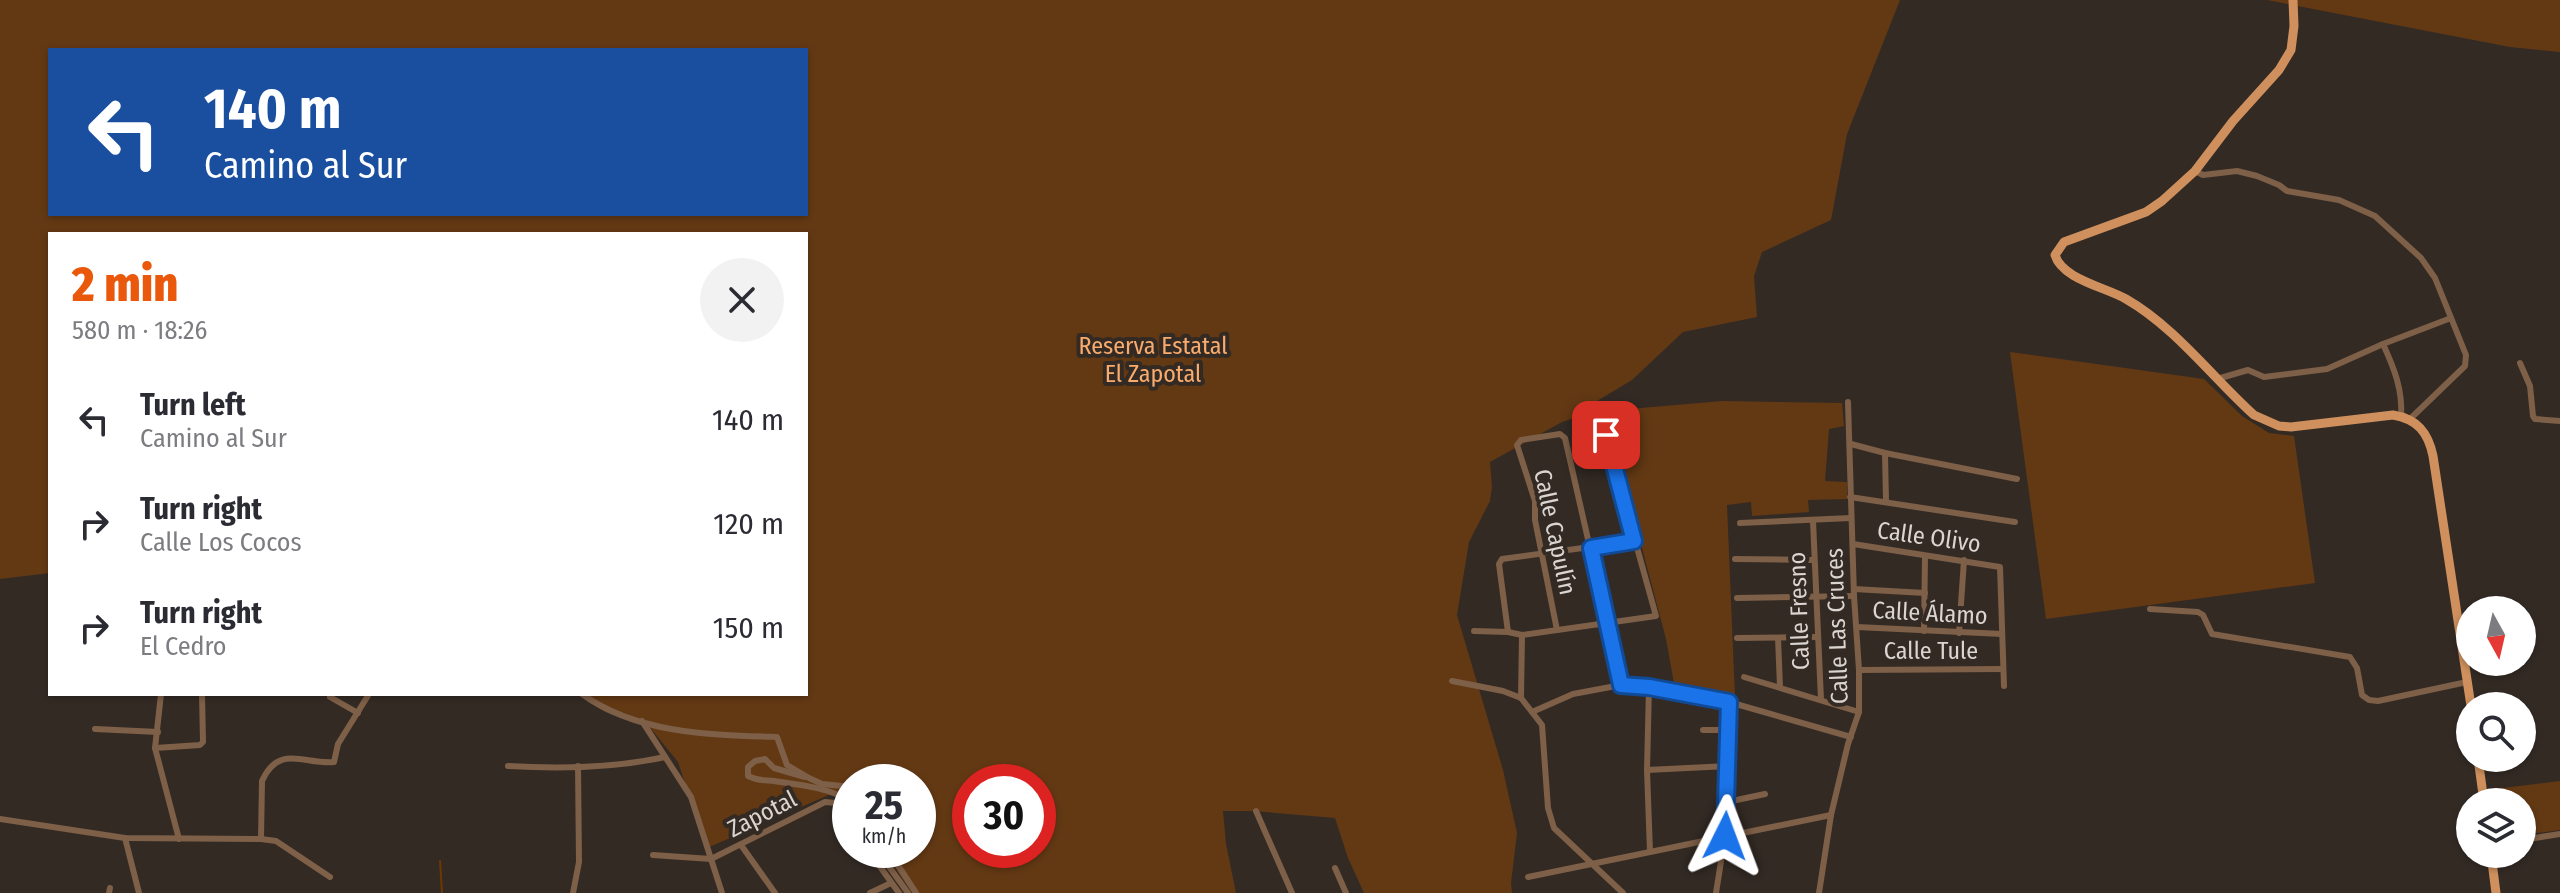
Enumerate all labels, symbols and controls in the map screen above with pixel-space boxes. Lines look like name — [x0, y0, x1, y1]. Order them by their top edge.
text: 140 m — [204, 76, 341, 143]
icon: left — [72, 80, 176, 184]
text: Camino al Sur — [204, 144, 407, 188]
text: 2 min — [72, 256, 178, 314]
button: close — [700, 258, 784, 342]
text: 580 m · 18:26 — [72, 315, 207, 346]
park label: Reserva Estatal El Zapotal — [1078, 332, 1228, 388]
text: Turn left — [140, 387, 246, 423]
icon: left — [72, 398, 116, 442]
pin — [1572, 401, 1640, 469]
text: 140 m — [712, 402, 784, 438]
icon: arrive — [1584, 413, 1628, 457]
text: Camino al Sur — [140, 423, 287, 454]
street label: Calle Capulín — [1528, 467, 1582, 597]
text: Turn right — [140, 491, 262, 527]
icon: right — [72, 502, 116, 546]
text: 120 m — [713, 506, 784, 542]
street label: Calle Olivo — [1875, 516, 1983, 558]
text: Calle Los Cocos — [140, 527, 302, 558]
street label: Calle Las Cruces — [1820, 547, 1854, 705]
street label: Calle Fresno — [1783, 551, 1815, 671]
text: Turn right — [140, 595, 262, 631]
street label: Calle Álamo — [1872, 595, 1988, 630]
north arrow — [2456, 596, 2536, 676]
map controls — [2456, 596, 2536, 868]
icon: right — [72, 606, 116, 650]
text: 150 m — [713, 610, 784, 646]
text: El Cedro — [140, 631, 226, 662]
street label: Calle Tule — [1884, 637, 1978, 665]
button: search — [2456, 692, 2536, 772]
speed limit sign: 30 — [952, 764, 1056, 868]
text: 25 — [865, 782, 903, 830]
street label: Zapotal — [723, 785, 801, 843]
button: layers — [2456, 788, 2536, 868]
position arrow — [1683, 794, 1767, 878]
text: km/h — [862, 824, 906, 848]

